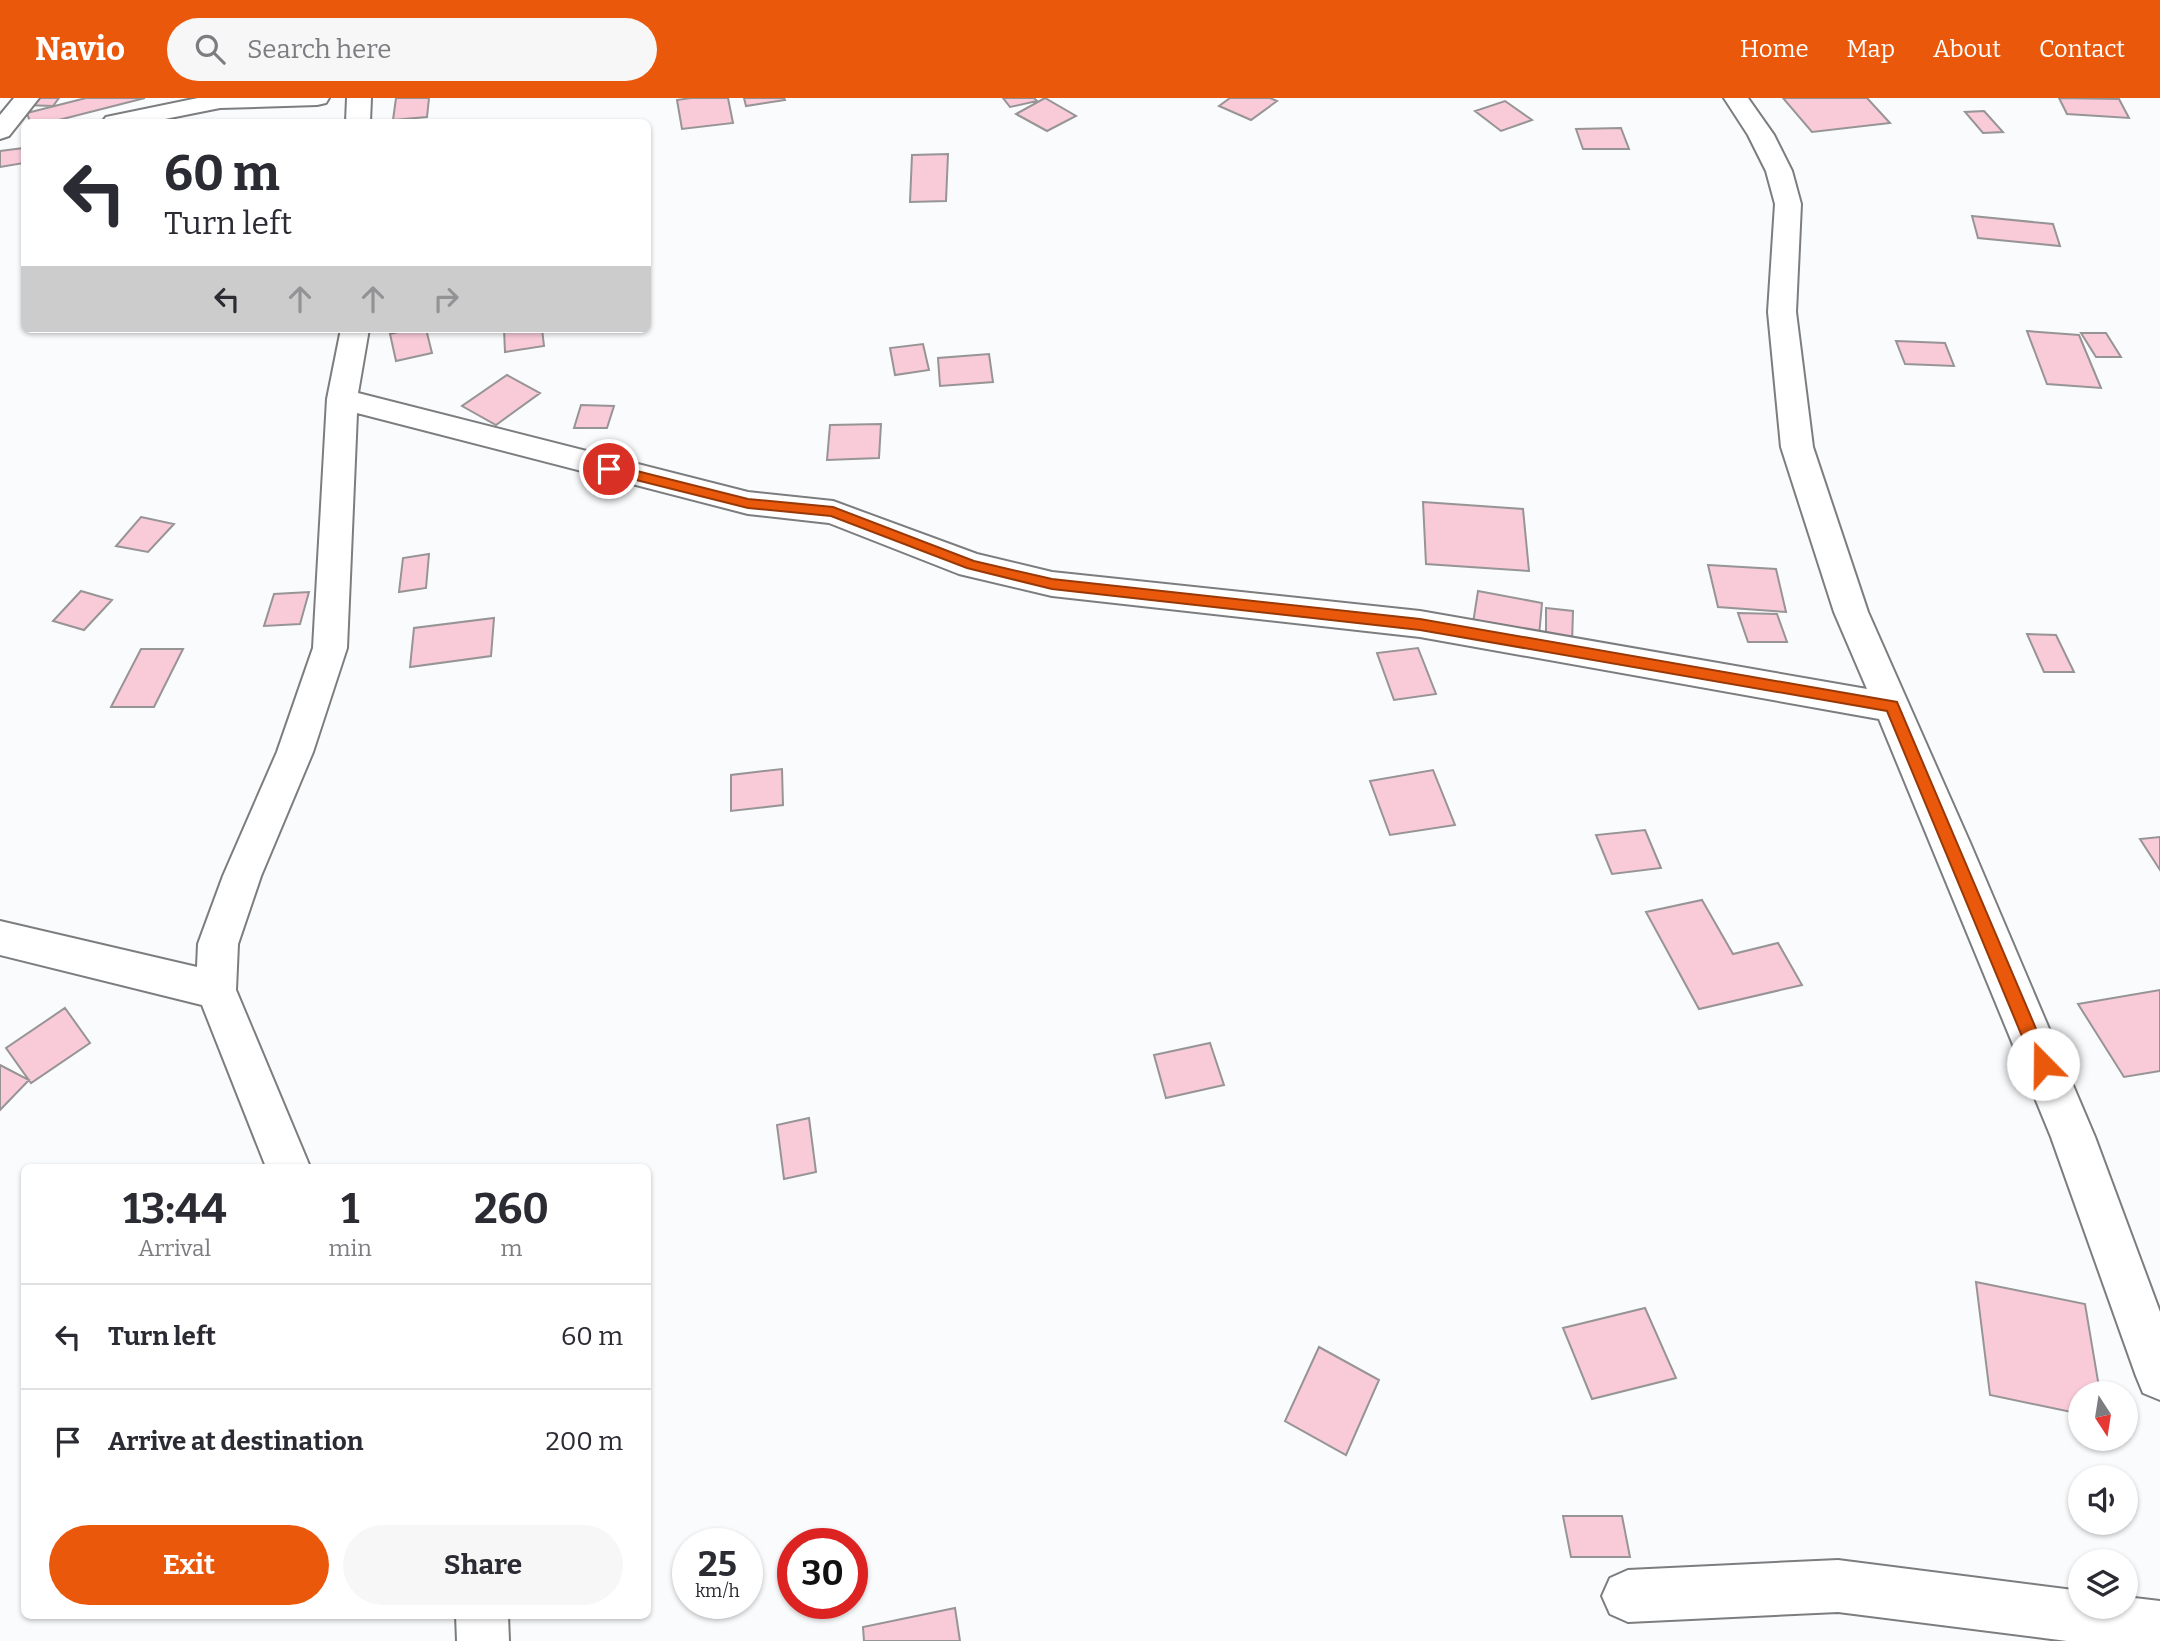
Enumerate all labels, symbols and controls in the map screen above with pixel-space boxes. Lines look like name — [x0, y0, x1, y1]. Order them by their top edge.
search box — [167, 18, 657, 81]
text: Navio — [35, 29, 125, 69]
icon: search — [191, 30, 229, 68]
text: Search here — [247, 34, 391, 65]
text: Home — [1740, 35, 1809, 63]
text: Map — [1847, 35, 1895, 63]
text: About — [1933, 35, 2001, 63]
text: Contact — [2039, 35, 2125, 63]
text: 60 m — [164, 144, 280, 203]
icon: left — [49, 147, 140, 238]
text: Turn left — [164, 204, 292, 242]
icon: left — [208, 280, 246, 318]
icon: ahead — [281, 280, 319, 318]
icon: ahead — [354, 280, 392, 318]
icon: right — [427, 280, 465, 318]
pin — [579, 439, 639, 499]
icon: arrive — [590, 450, 628, 488]
position arrow — [2006, 1027, 2080, 1101]
text: 13:44 — [123, 1184, 227, 1234]
text: 1 — [341, 1184, 359, 1234]
text: 260 — [474, 1184, 549, 1234]
text: Arrival — [138, 1234, 211, 1262]
text: min — [329, 1234, 372, 1262]
text: m — [500, 1234, 522, 1262]
icon: left — [49, 1318, 87, 1356]
text: Turn left — [108, 1321, 216, 1352]
text: 60 m — [561, 1321, 623, 1352]
north arrow — [2068, 1381, 2138, 1451]
map controls — [2068, 1381, 2138, 1619]
icon: arrive — [49, 1423, 87, 1461]
text: Arrive at destination — [108, 1426, 363, 1457]
text: 200 m — [546, 1426, 623, 1457]
button: sound — [2068, 1465, 2138, 1535]
button: Exit — [49, 1525, 329, 1605]
button: Share — [343, 1525, 623, 1605]
speed limit sign: 30 — [777, 1528, 868, 1619]
text: 25 — [698, 1543, 737, 1585]
button: layers — [2068, 1549, 2138, 1619]
text: km/h — [695, 1580, 740, 1602]

